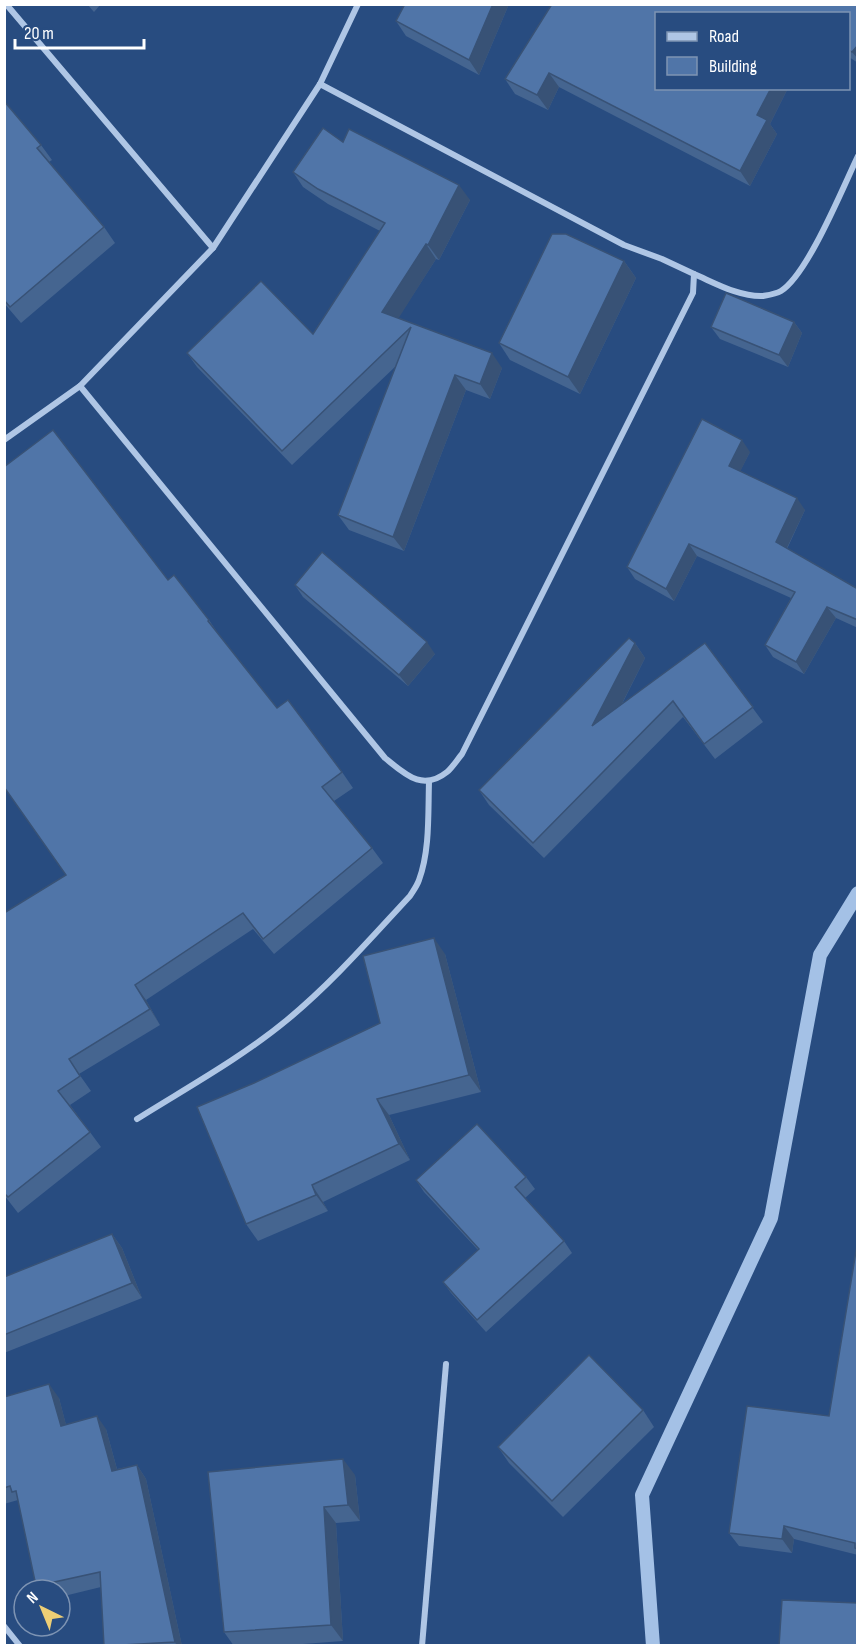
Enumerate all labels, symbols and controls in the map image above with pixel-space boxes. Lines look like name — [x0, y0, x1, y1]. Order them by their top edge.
scale bar — [15, 12, 144, 50]
legend — [655, 12, 850, 90]
text: 20 m — [24, 23, 54, 44]
text: Road — [709, 26, 739, 47]
text: Building — [709, 56, 757, 77]
north arrow — [12, 1578, 72, 1638]
text: N — [23, 1588, 42, 1608]

